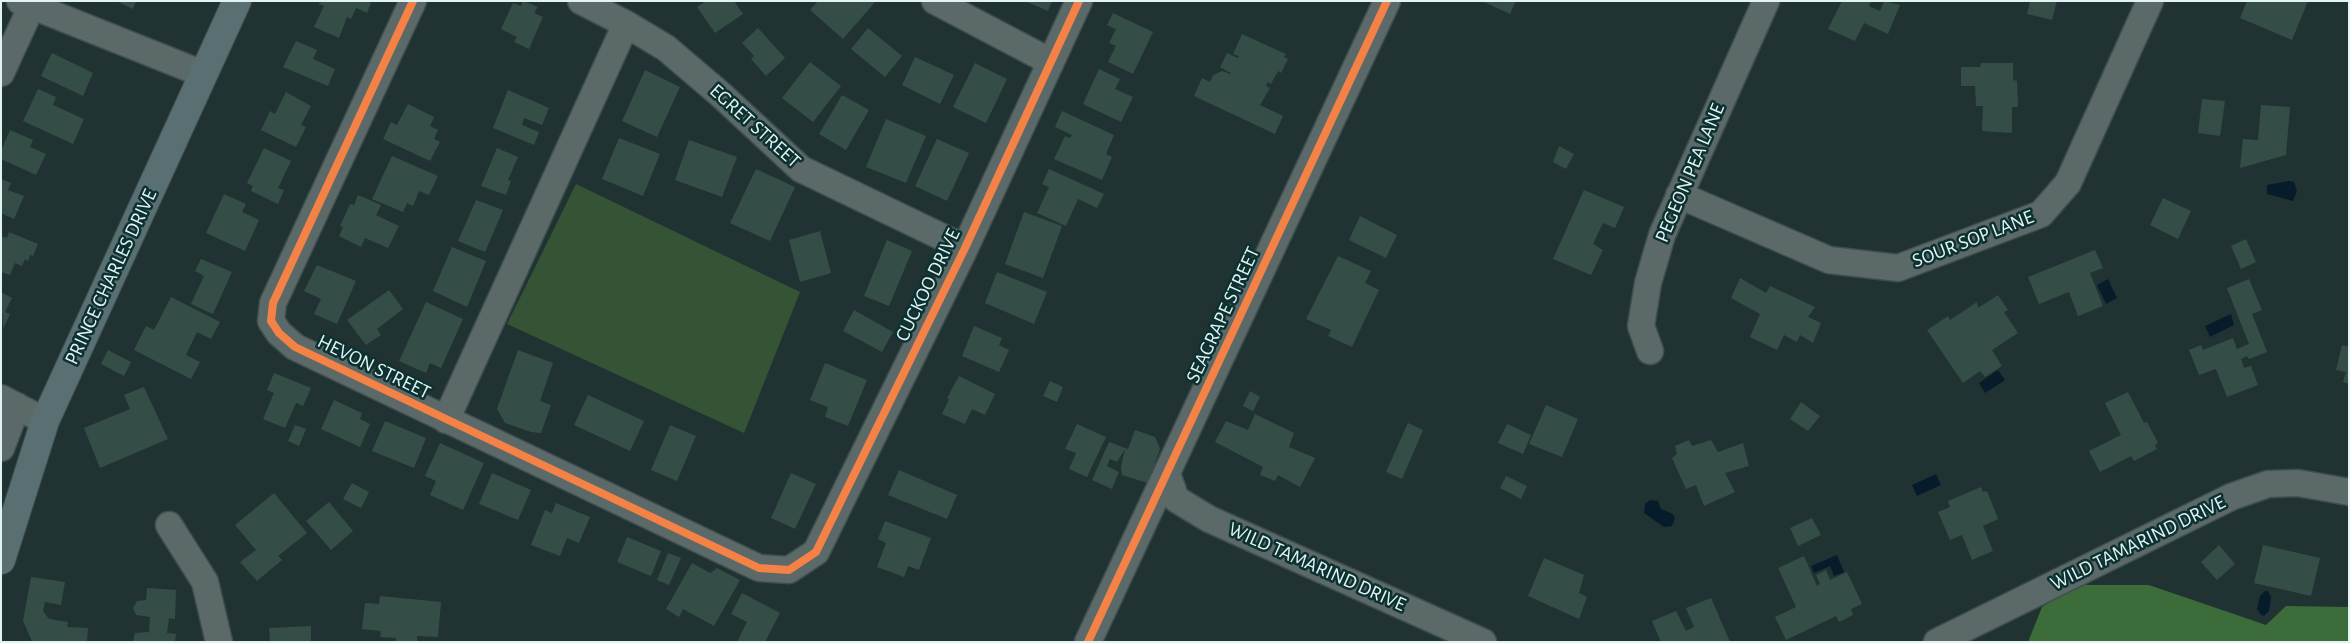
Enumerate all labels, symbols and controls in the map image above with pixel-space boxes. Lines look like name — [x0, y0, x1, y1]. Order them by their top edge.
street label: EGRET STREET — [705, 79, 805, 173]
street label: PEGEON PEA LANE — [1650, 100, 1730, 246]
street label: PRINCE CHARLES DRIVE — [60, 185, 162, 369]
street label: SOUR SOP LANE — [1909, 205, 2037, 273]
street label: CUCKOO DRIVE — [890, 225, 966, 345]
street label: SEAGRAPE STREET — [1181, 243, 1265, 387]
street label: HEVON STREET — [313, 329, 435, 405]
street label: WILD TAMARIND DRIVE — [2047, 490, 2229, 596]
street label: WILD TAMARIND DRIVE — [1225, 517, 1409, 617]

